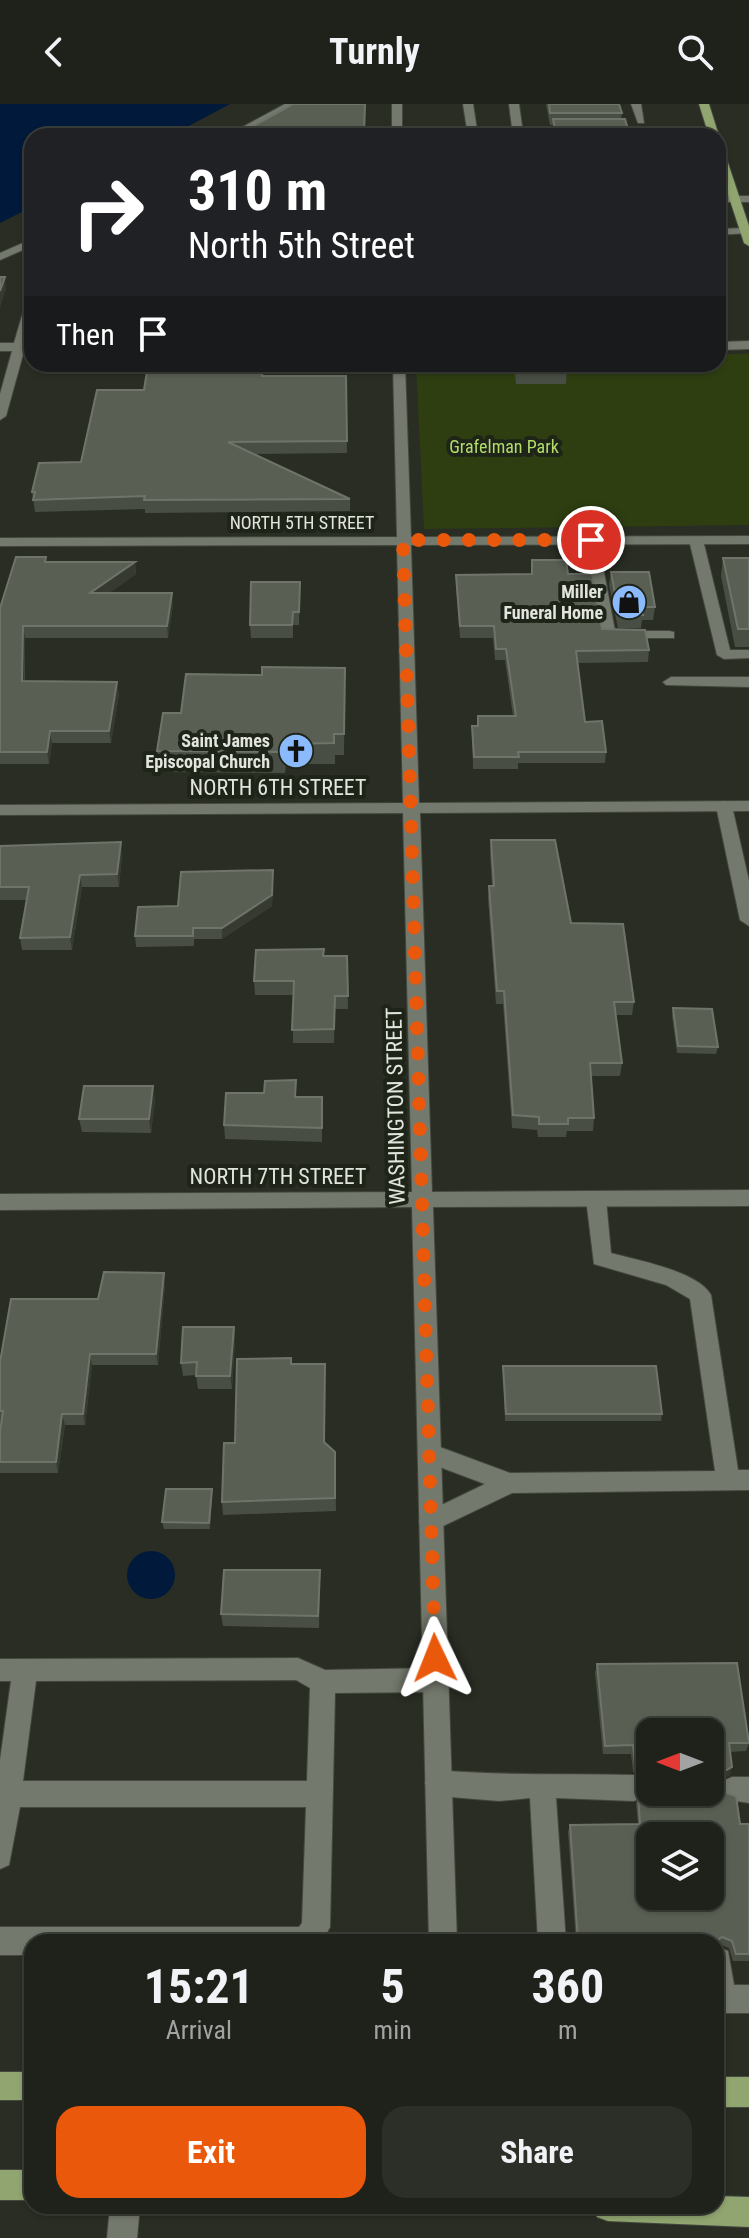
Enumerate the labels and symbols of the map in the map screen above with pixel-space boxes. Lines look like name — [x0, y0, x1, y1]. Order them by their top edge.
park label: Grafelman Park — [449, 436, 559, 457]
pin — [557, 506, 625, 574]
street label: NORTH 5TH STREET — [230, 512, 374, 533]
place label: Miller Funeral Home — [503, 581, 603, 623]
shop icon: Miller Funeral Home — [610, 583, 648, 621]
place label: Saint James Episcopal Church — [145, 730, 270, 772]
church icon: Saint James Episcopal Church — [277, 732, 315, 770]
street label: NORTH 6TH STREET — [190, 775, 366, 800]
street label: WASHINGTON STREET — [381, 1007, 410, 1205]
street label: NORTH 7TH STREET — [190, 1164, 366, 1189]
position arrow — [393, 1616, 477, 1700]
north arrow — [636, 1718, 724, 1806]

